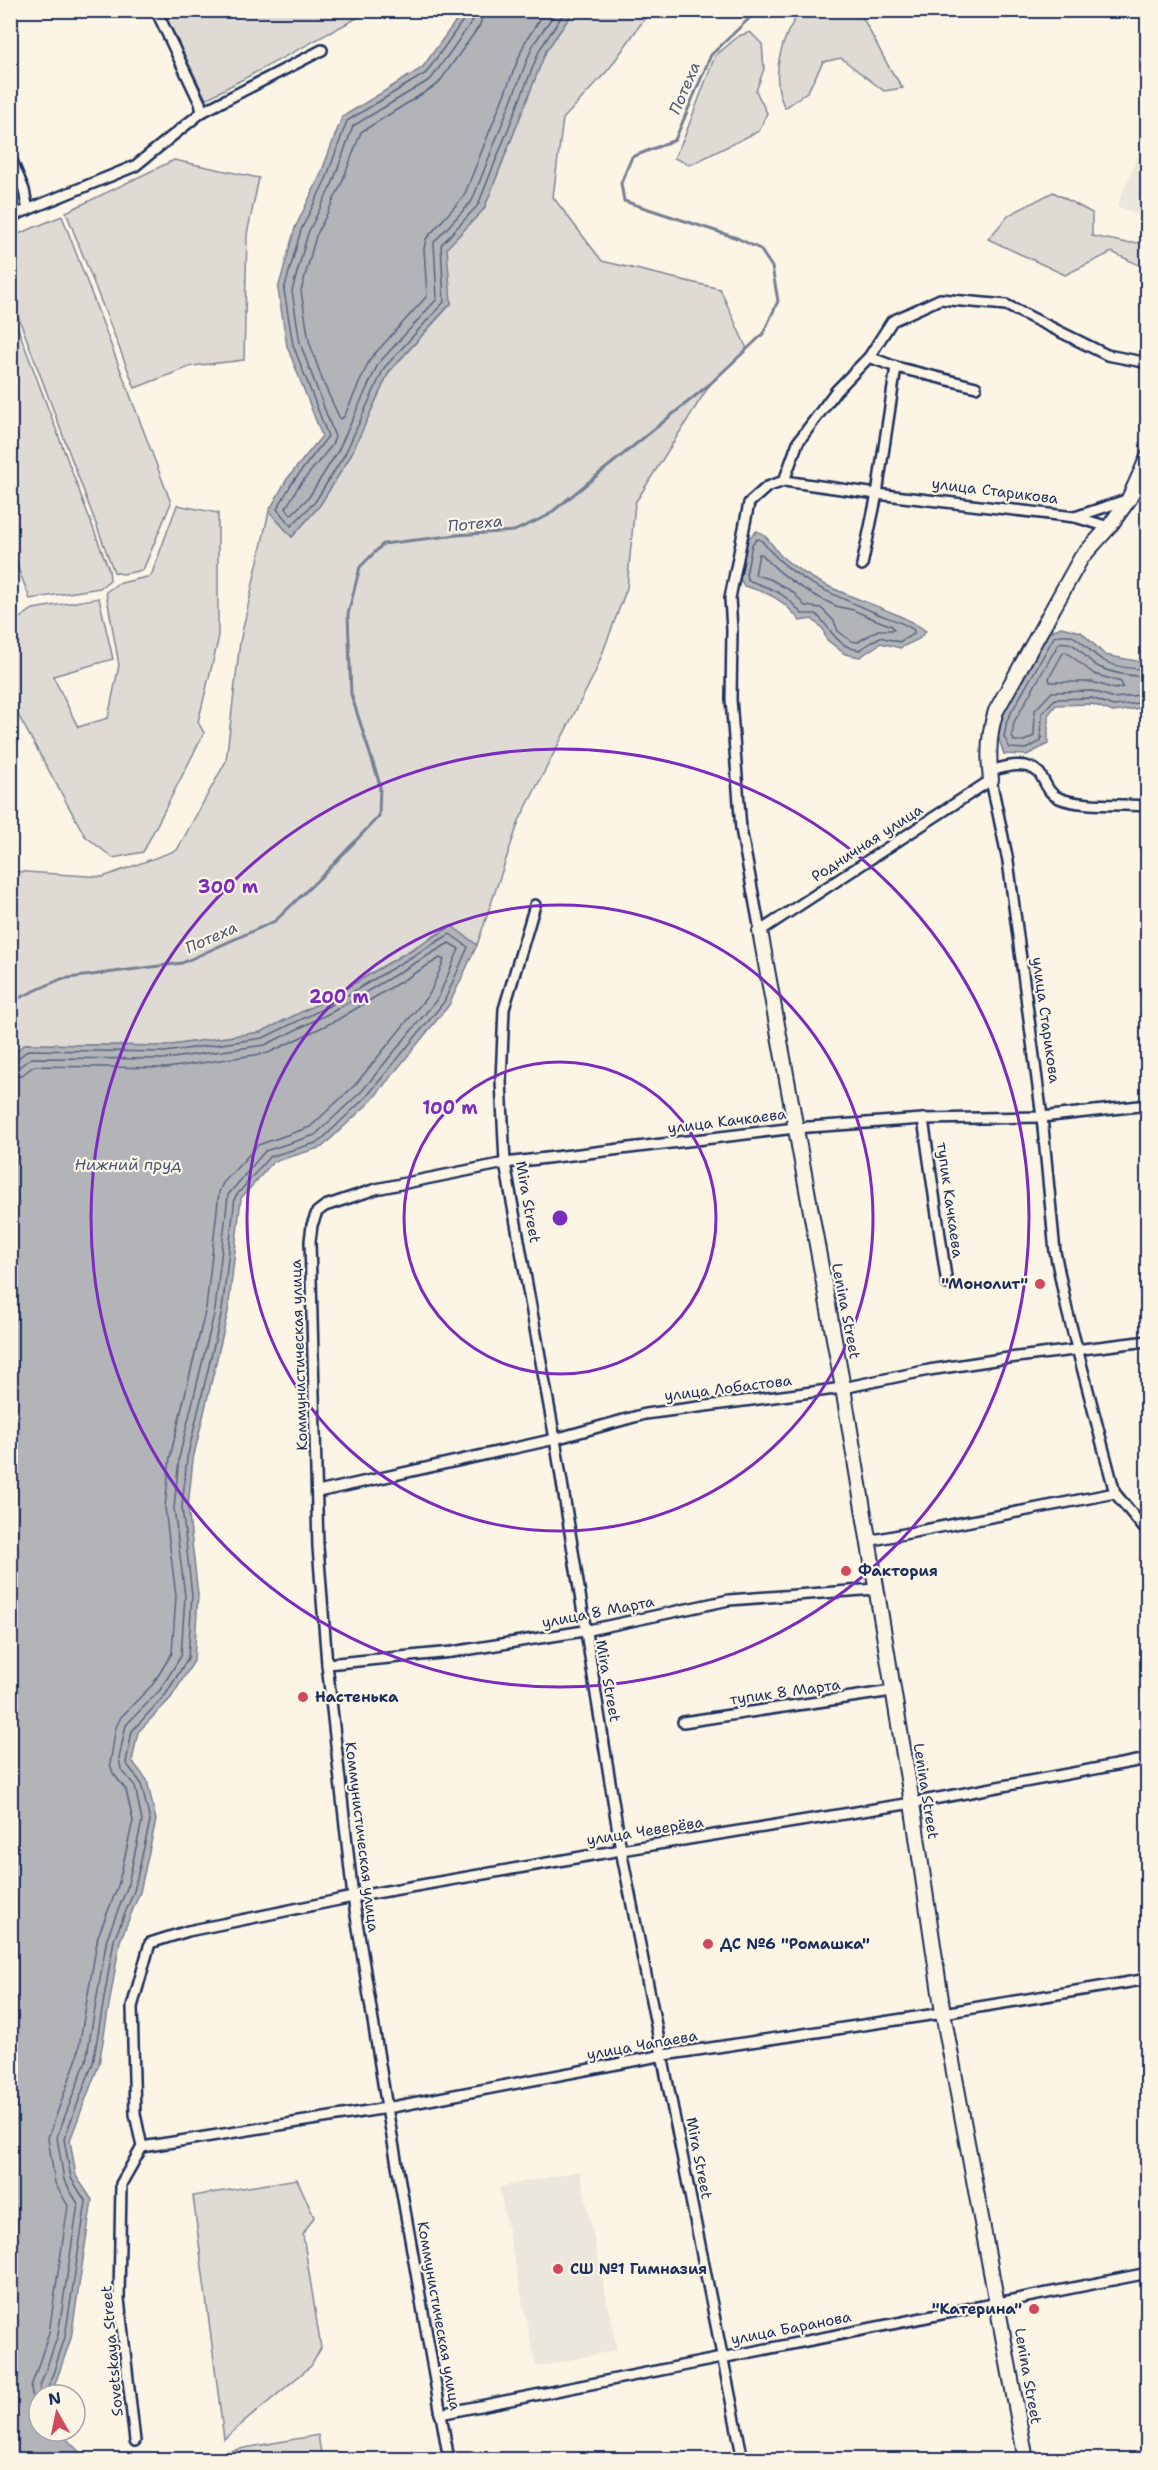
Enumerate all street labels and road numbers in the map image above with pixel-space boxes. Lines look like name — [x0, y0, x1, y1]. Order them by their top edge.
street label: улица Старикова — [931, 473, 1060, 509]
street label: Родничная улица — [807, 799, 927, 887]
street label: улица Старикова — [1027, 956, 1065, 1085]
street label: улица Качкаева — [667, 1104, 788, 1138]
street label: тупик Качкаева — [932, 1141, 968, 1260]
street label: Mira Street — [511, 1159, 545, 1245]
street label: Коммунистическая улица — [286, 1258, 312, 1451]
street label: Lenina Street — [827, 1261, 865, 1361]
street label: улица Лобастова — [663, 1370, 794, 1406]
street label: улица 8 Марта — [540, 1591, 657, 1633]
street label: Mira Street — [591, 1638, 625, 1724]
street label: тупик 8 Марта — [728, 1674, 842, 1710]
street label: Коммунистическая улица — [340, 1741, 384, 1934]
street label: Lenina Street — [909, 1742, 943, 1840]
street label: улица Чеверёва — [585, 1812, 706, 1850]
street label: улица Чапаева — [585, 2025, 700, 2065]
street label: Mira Street — [681, 2115, 717, 2201]
street label: Коммунистическая улица — [413, 2220, 466, 2413]
street label: Sovetskaya Street — [96, 2285, 128, 2417]
street label: улица Баранова — [729, 2306, 854, 2349]
street label: Lenina Street — [1010, 2326, 1046, 2426]

